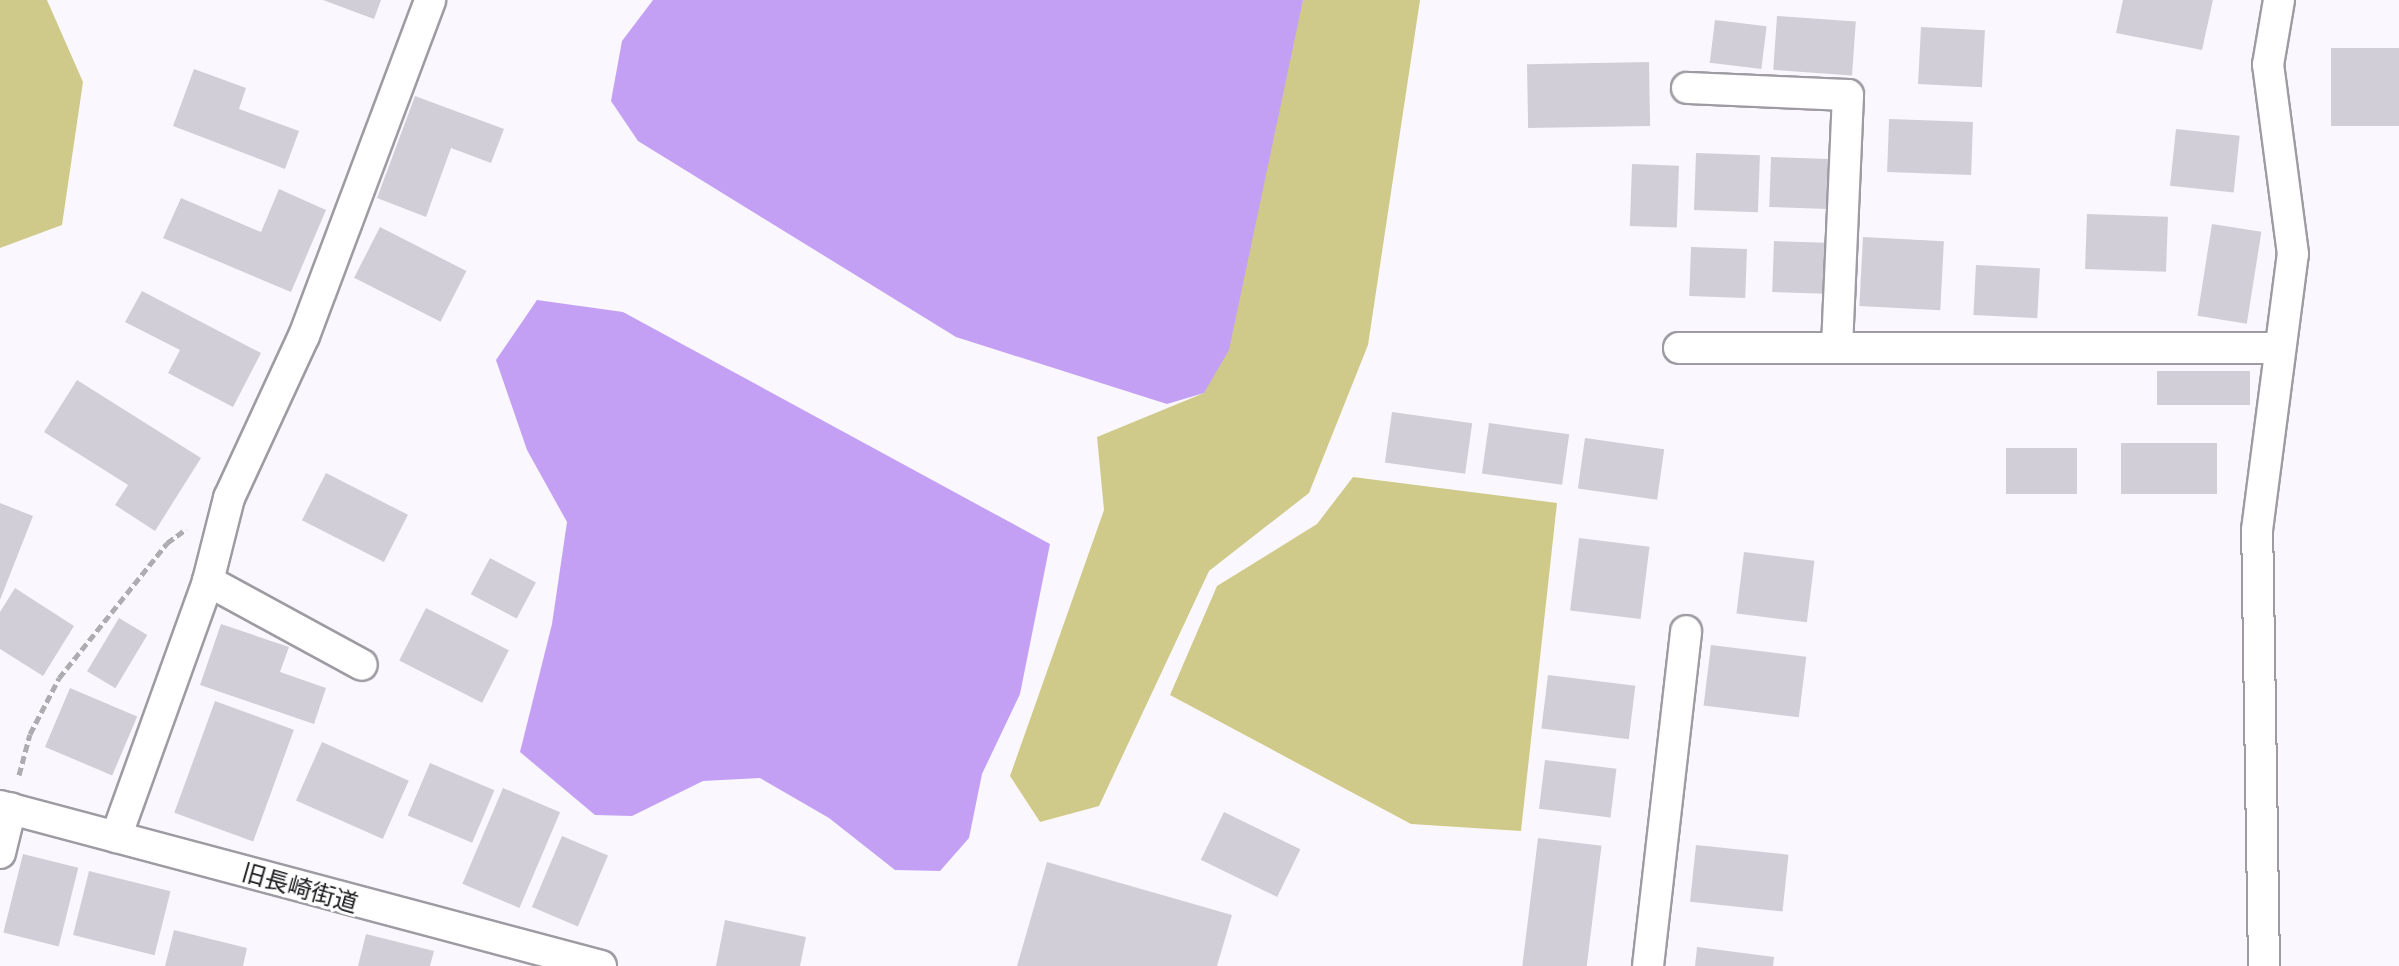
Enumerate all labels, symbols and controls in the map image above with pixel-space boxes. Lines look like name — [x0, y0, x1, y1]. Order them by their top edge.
street label: 旧長崎街道 — [238, 858, 362, 918]

